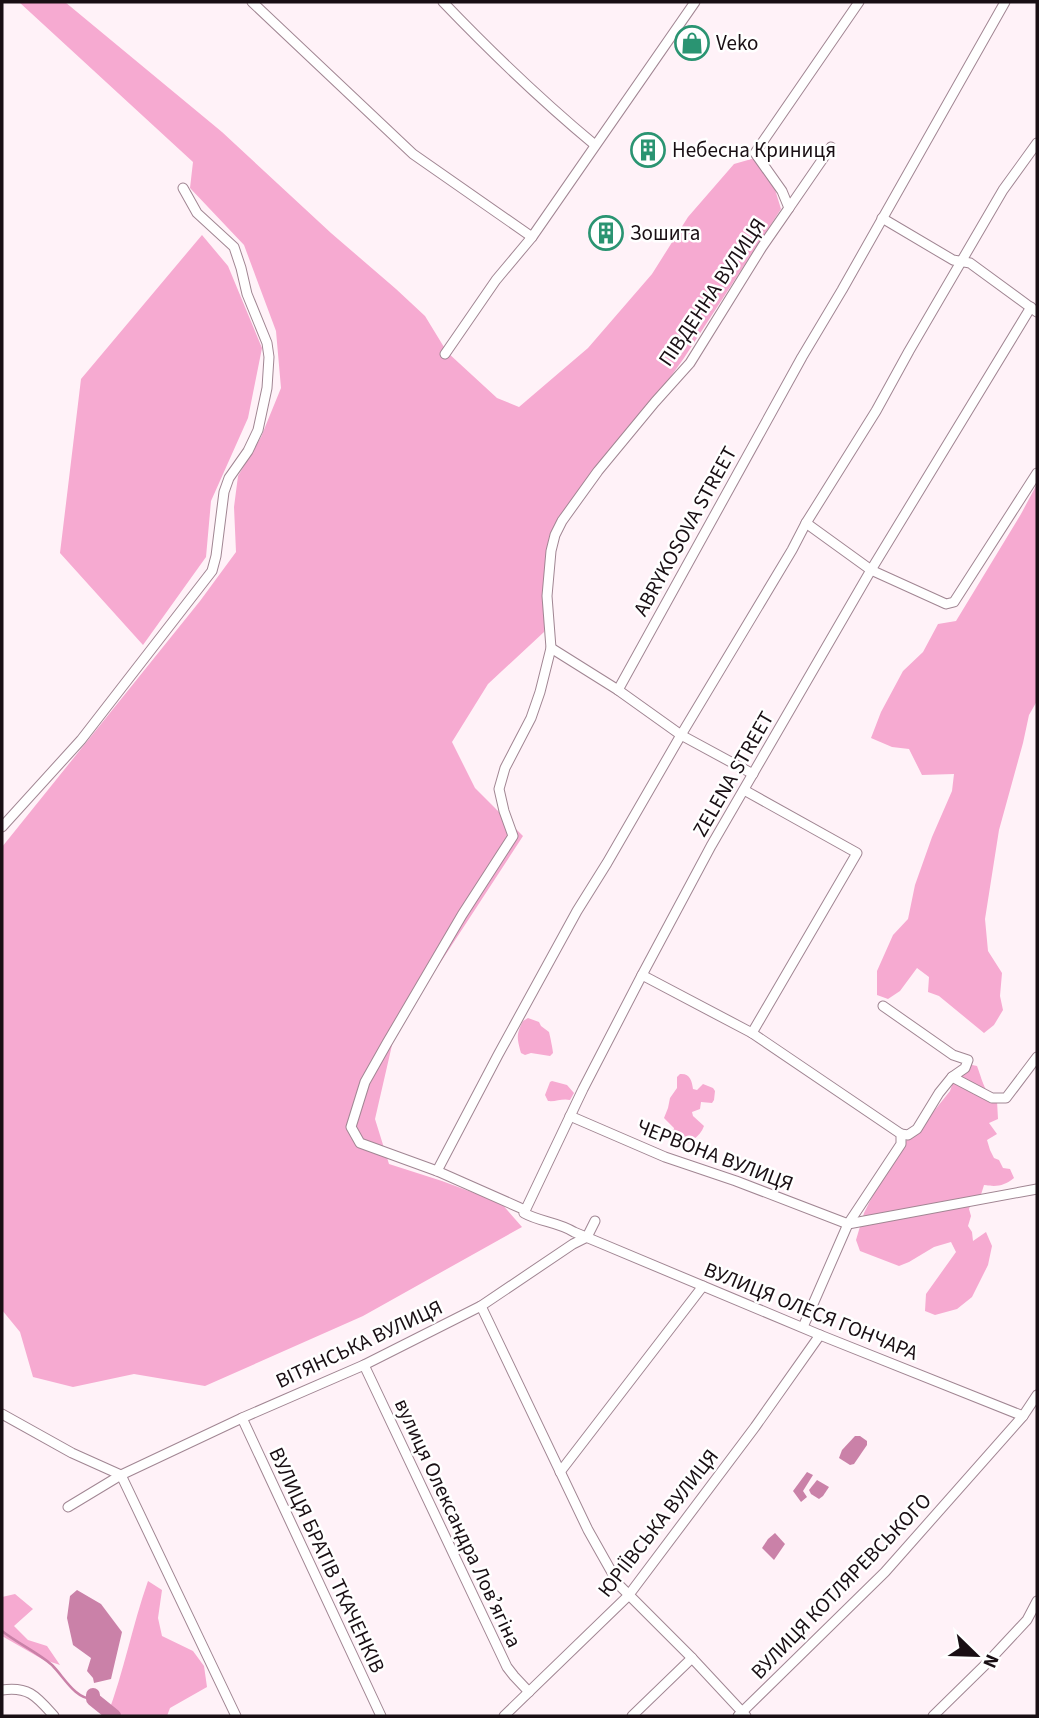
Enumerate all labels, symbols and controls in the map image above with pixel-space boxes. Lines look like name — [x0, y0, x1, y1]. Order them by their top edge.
shop icon: Veko — [673, 24, 711, 62]
place label: Veko — [716, 28, 758, 58]
building icon: Небесна Криниця — [629, 131, 667, 169]
place label: Небесна Криниця — [672, 135, 836, 165]
street label: ПІВДЕННА ВУЛИЦЯ — [651, 212, 773, 372]
building icon: Зошита — [587, 214, 625, 252]
place label: Зошита — [630, 218, 700, 248]
street label: ABRYKOSOVA STREET — [626, 441, 744, 621]
street label: ZELENA STREET — [685, 706, 781, 842]
street label: ЧЕРВОНА ВУЛИЦЯ — [632, 1111, 798, 1199]
street label: ВУЛИЦЯ ОЛЕСЯ ГОНЧАРА — [699, 1254, 923, 1368]
street label: ВІТЯНСЬКА ВУЛИЦЯ — [271, 1292, 447, 1396]
street label: вулиця Олександра Ловʼягіна — [387, 1393, 529, 1653]
street label: ВУЛИЦЯ БРАТІВ ТКАЧЕНКІВ — [261, 1442, 393, 1678]
street label: ЮРІЇВСЬКА ВУЛИЦЯ — [591, 1443, 725, 1603]
street label: ВУЛИЦЯ КОТЛЯРЕВСЬКОГО — [744, 1486, 938, 1686]
north arrow — [941, 1620, 1011, 1690]
text: N — [975, 1650, 1005, 1672]

